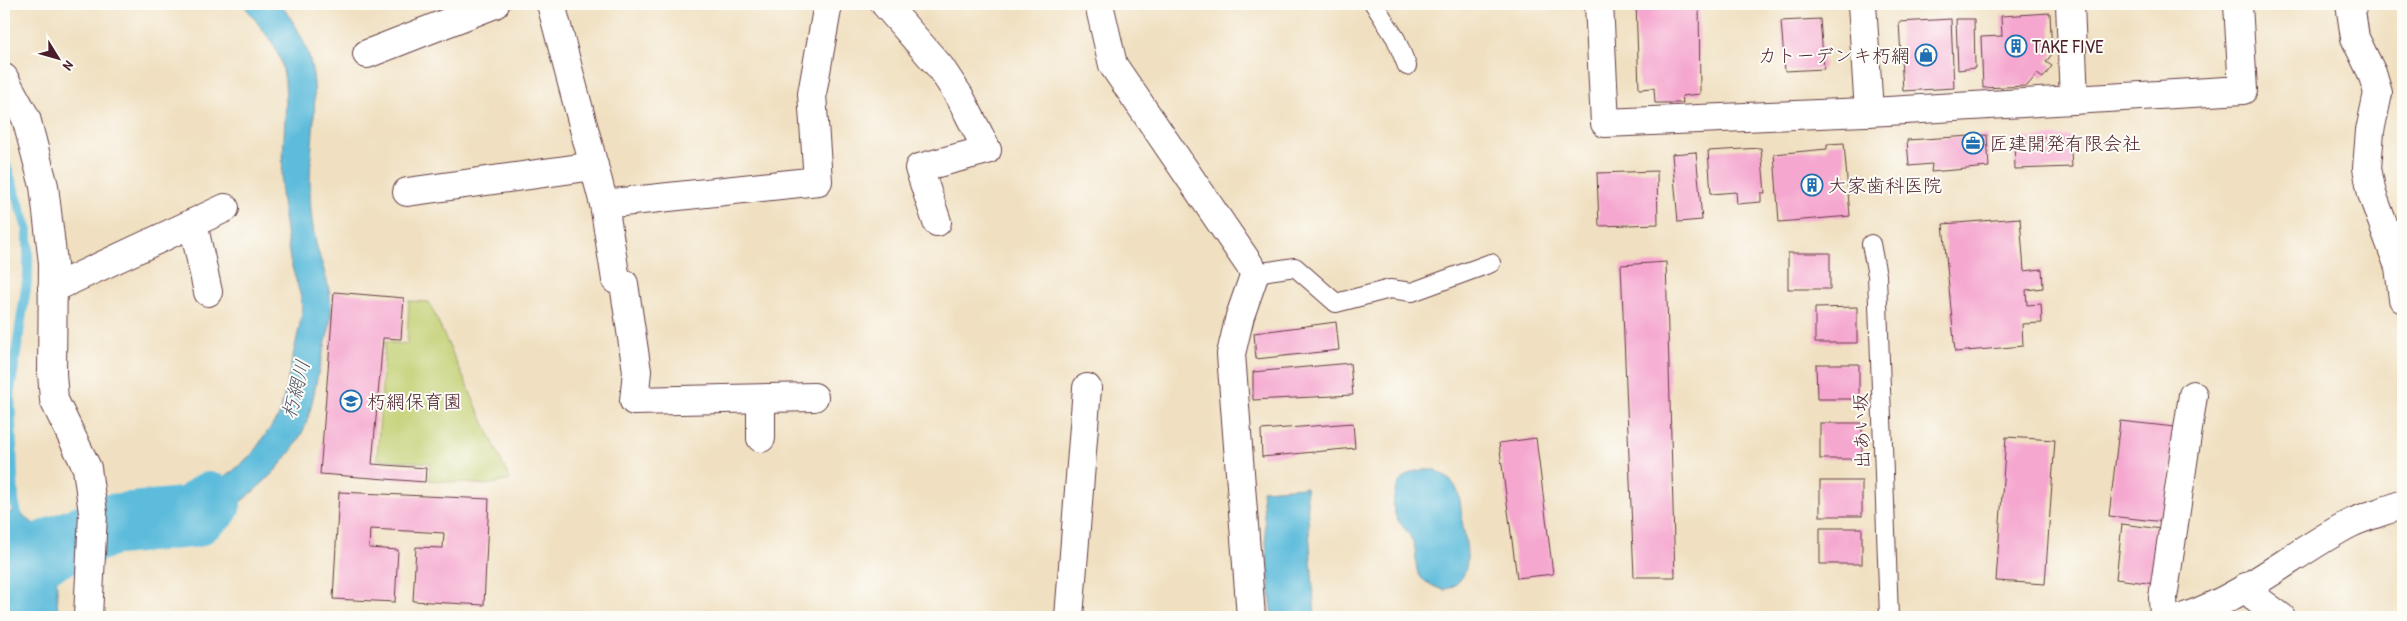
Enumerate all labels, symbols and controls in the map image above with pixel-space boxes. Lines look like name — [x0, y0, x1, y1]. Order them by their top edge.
north arrow — [32, 32, 82, 82]
place label: TAKE FIVE — [2032, 33, 2104, 59]
building icon: TAKE FIVE — [2004, 34, 2028, 58]
place label: カトーデンキ朽網 — [1758, 42, 1910, 68]
shop icon: カトーデンキ朽網 — [1914, 43, 1938, 67]
text: N — [59, 57, 79, 75]
place label: 匠建開発有限会社 — [1989, 130, 2141, 156]
office icon: 匠建開発有限会社 — [1961, 131, 1985, 155]
place label: 大家歯科医院 — [1828, 172, 1942, 198]
building icon: 大家歯科医院 — [1800, 173, 1824, 197]
water label: 朽網川 — [274, 357, 316, 421]
place label: 朽網保育園 — [367, 388, 462, 414]
school or university icon: 朽網保育園 — [339, 389, 363, 413]
street label: 出あい坂 — [1847, 393, 1875, 469]

